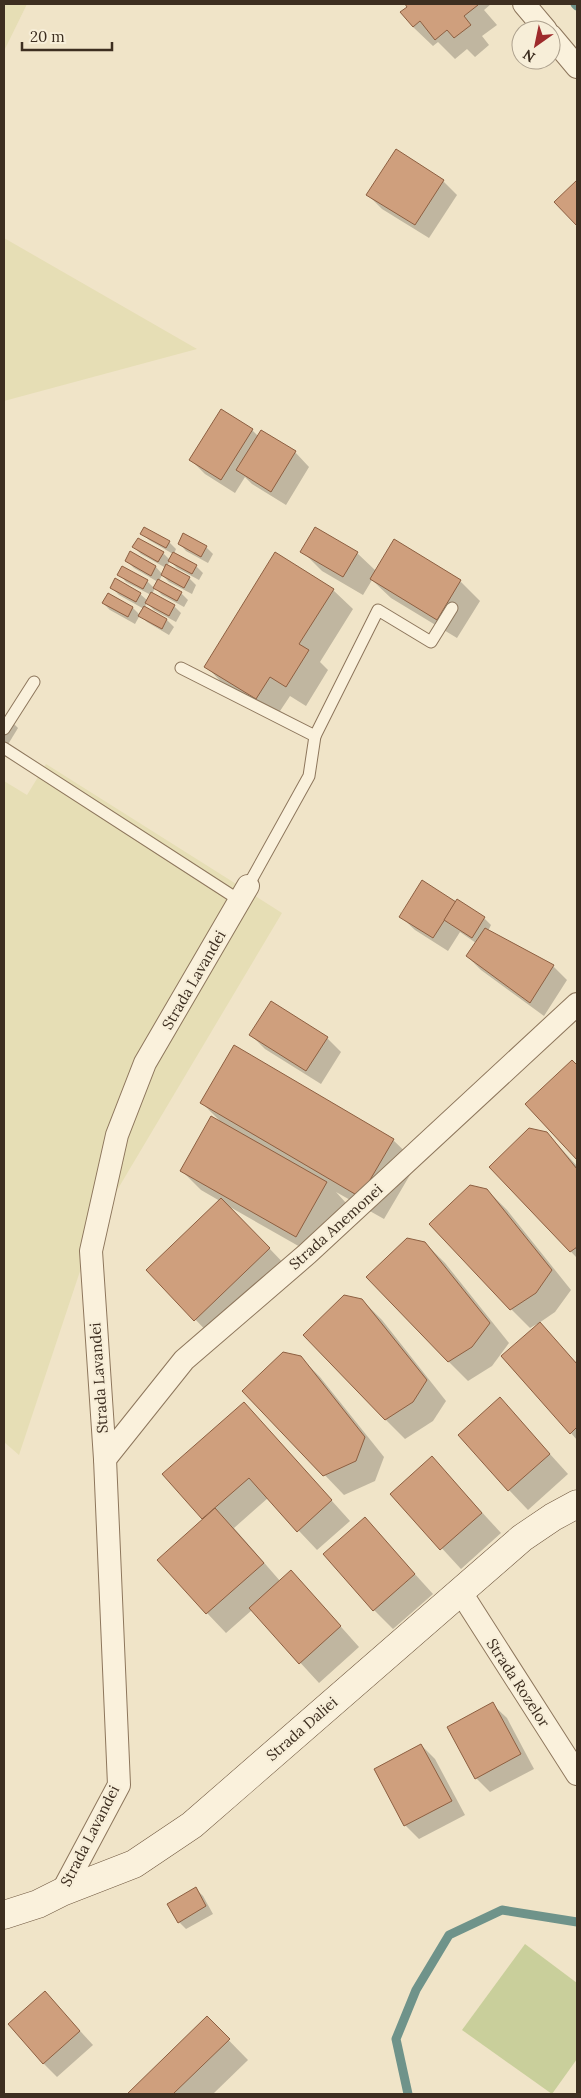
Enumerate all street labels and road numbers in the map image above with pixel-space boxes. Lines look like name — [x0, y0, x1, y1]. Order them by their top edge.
street label: Strada Lavandei — [158, 927, 230, 1033]
street label: Strada Anemonei — [285, 1180, 386, 1274]
street label: Strada Lavandei — [85, 1322, 112, 1434]
street label: Strada Rozelor — [483, 1635, 554, 1731]
street label: Strada Daliei — [262, 1692, 341, 1765]
street label: Strada Lavandei — [56, 1782, 123, 1890]

